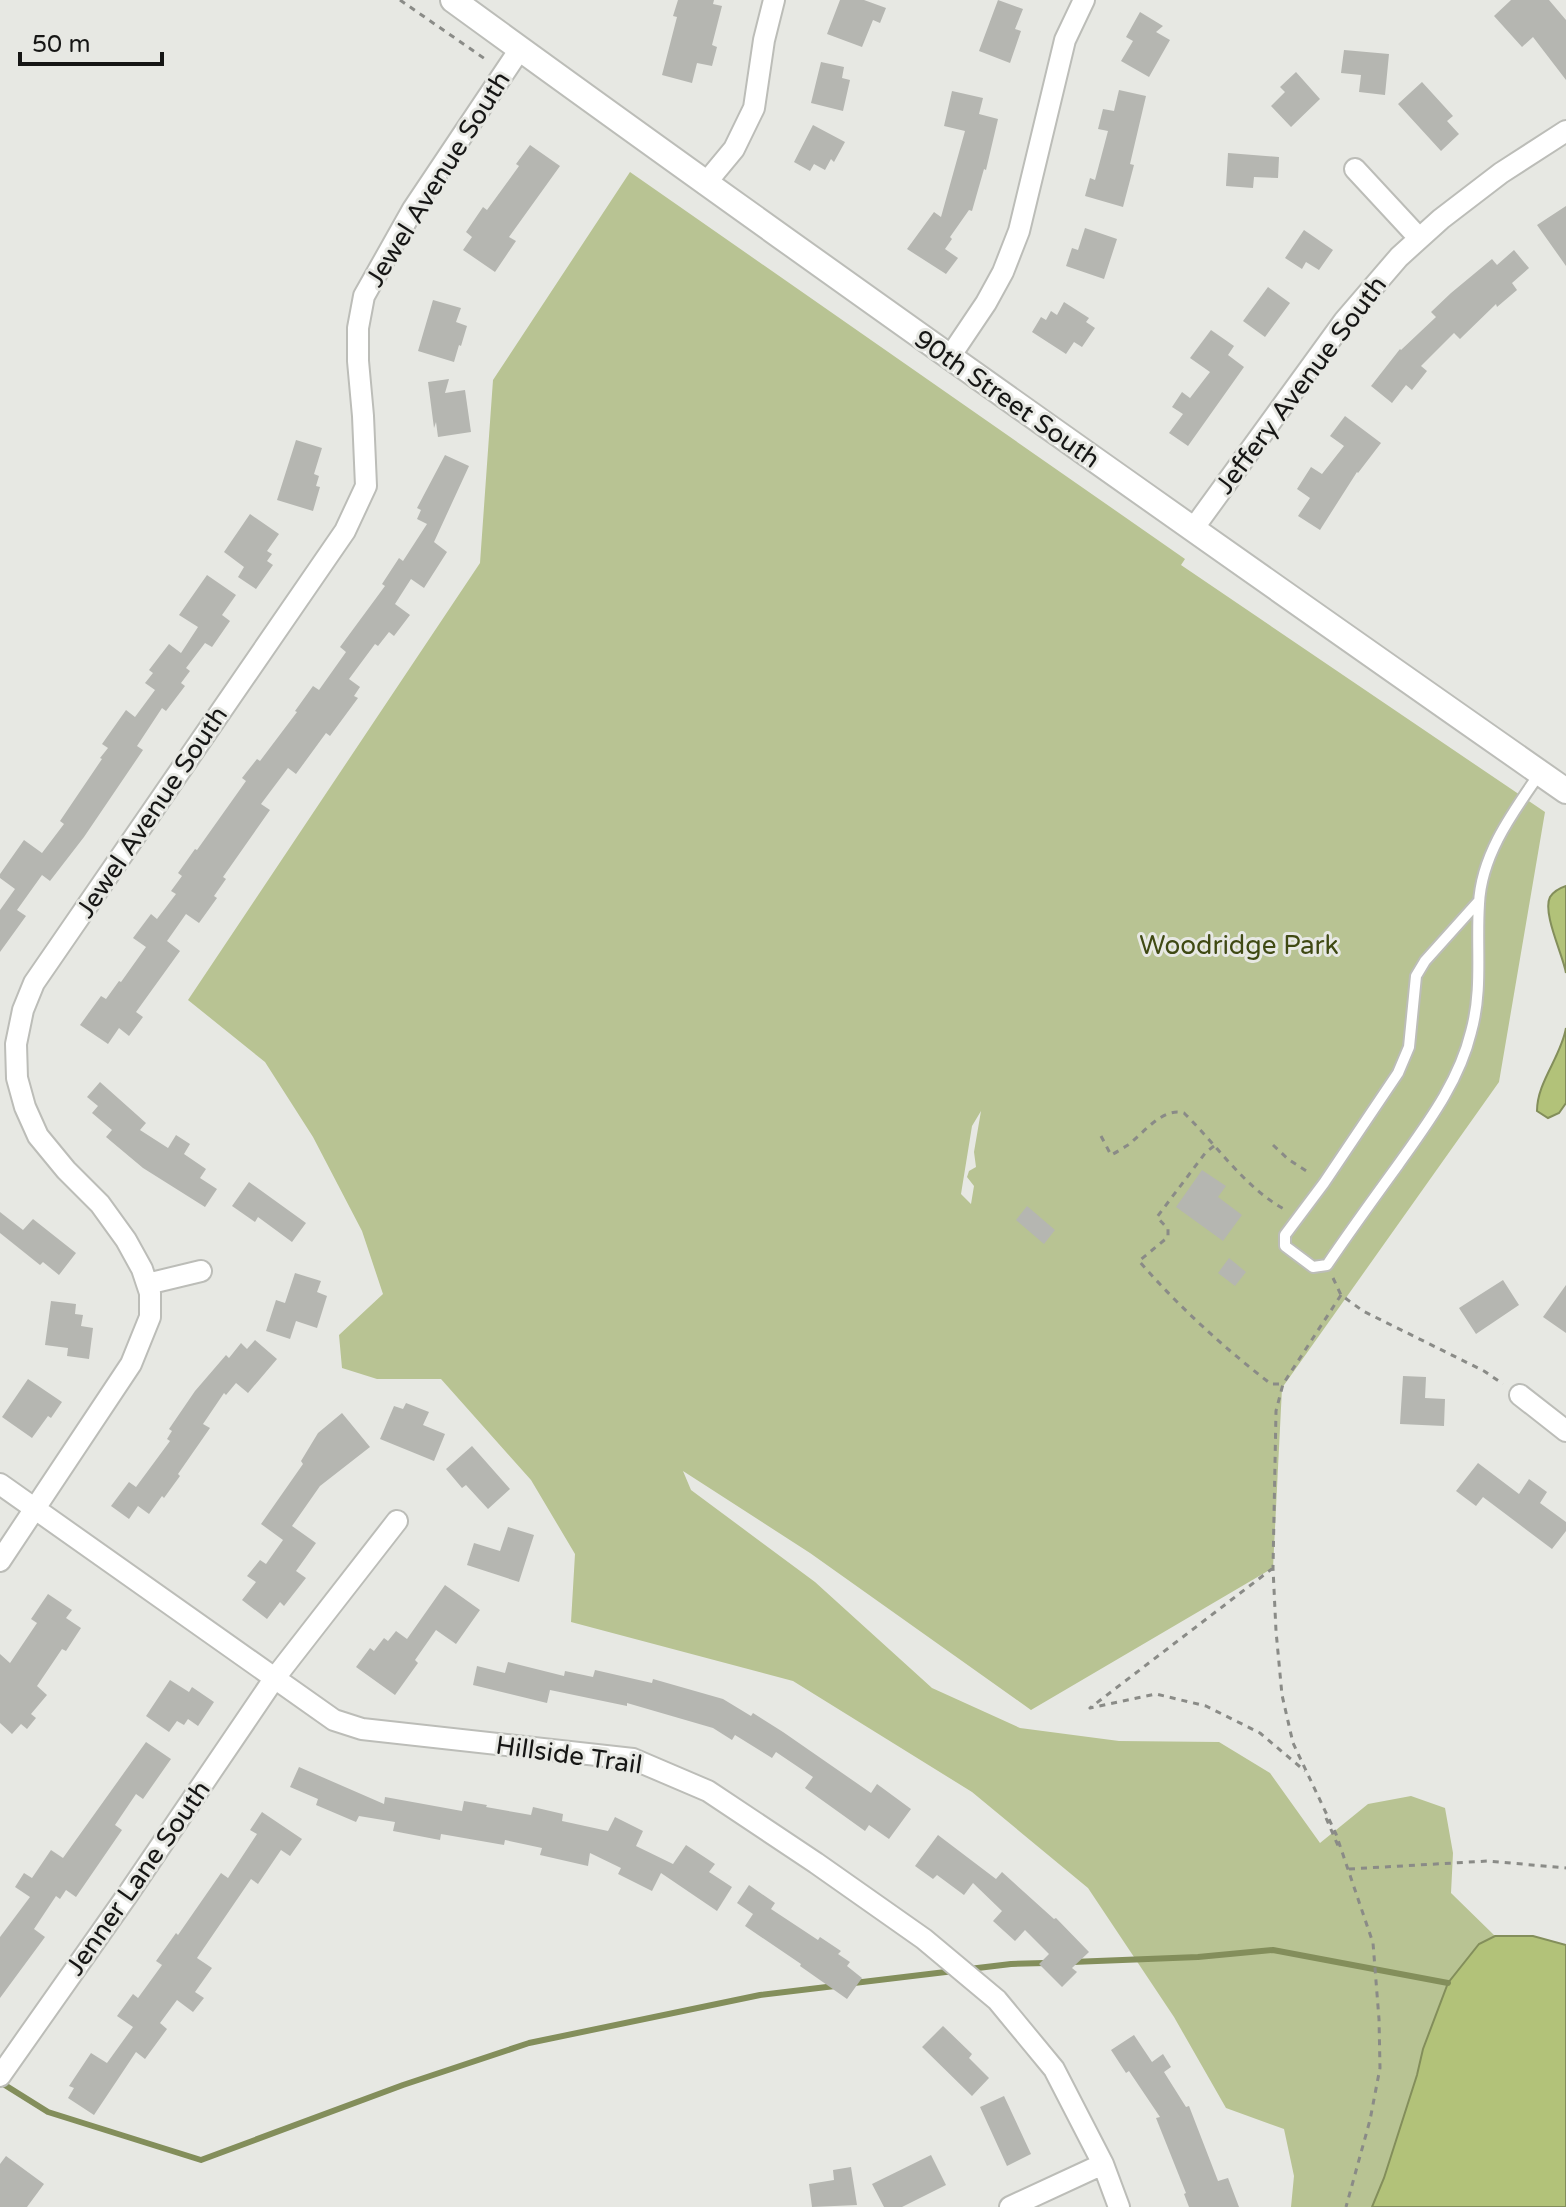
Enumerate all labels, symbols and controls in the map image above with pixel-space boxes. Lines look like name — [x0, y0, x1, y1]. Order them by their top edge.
scale bar — [20, 16, 162, 66]
text: 50 m — [32, 30, 90, 59]
street label: Jewel Avenue South — [359, 65, 517, 293]
street label: Jeffery Avenue South — [1209, 270, 1393, 500]
street label: 90th Street South — [908, 323, 1106, 475]
street label: Jewel Avenue South — [70, 700, 234, 924]
park label: Woodridge Park — [1139, 930, 1339, 961]
street label: Hillside Trail — [494, 1729, 644, 1781]
street label: Jenner Lane South — [59, 1775, 217, 1981]

